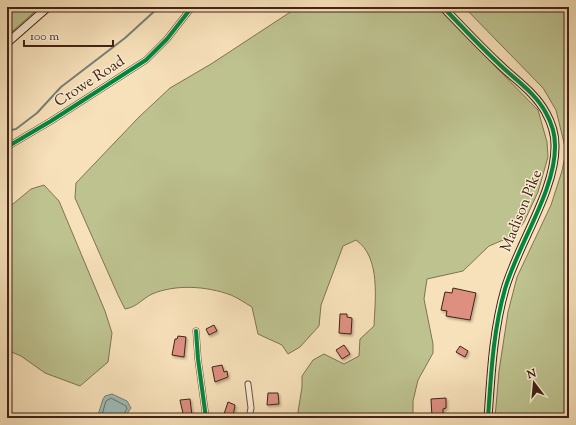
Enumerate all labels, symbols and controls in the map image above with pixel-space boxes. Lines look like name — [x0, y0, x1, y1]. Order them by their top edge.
scale bar — [24, 22, 113, 48]
text: 100 m — [30, 28, 59, 46]
street label: Crowe Road — [51, 51, 130, 113]
street label: Madison Pike — [496, 167, 548, 255]
north arrow — [514, 363, 554, 403]
text: N — [524, 365, 538, 384]

